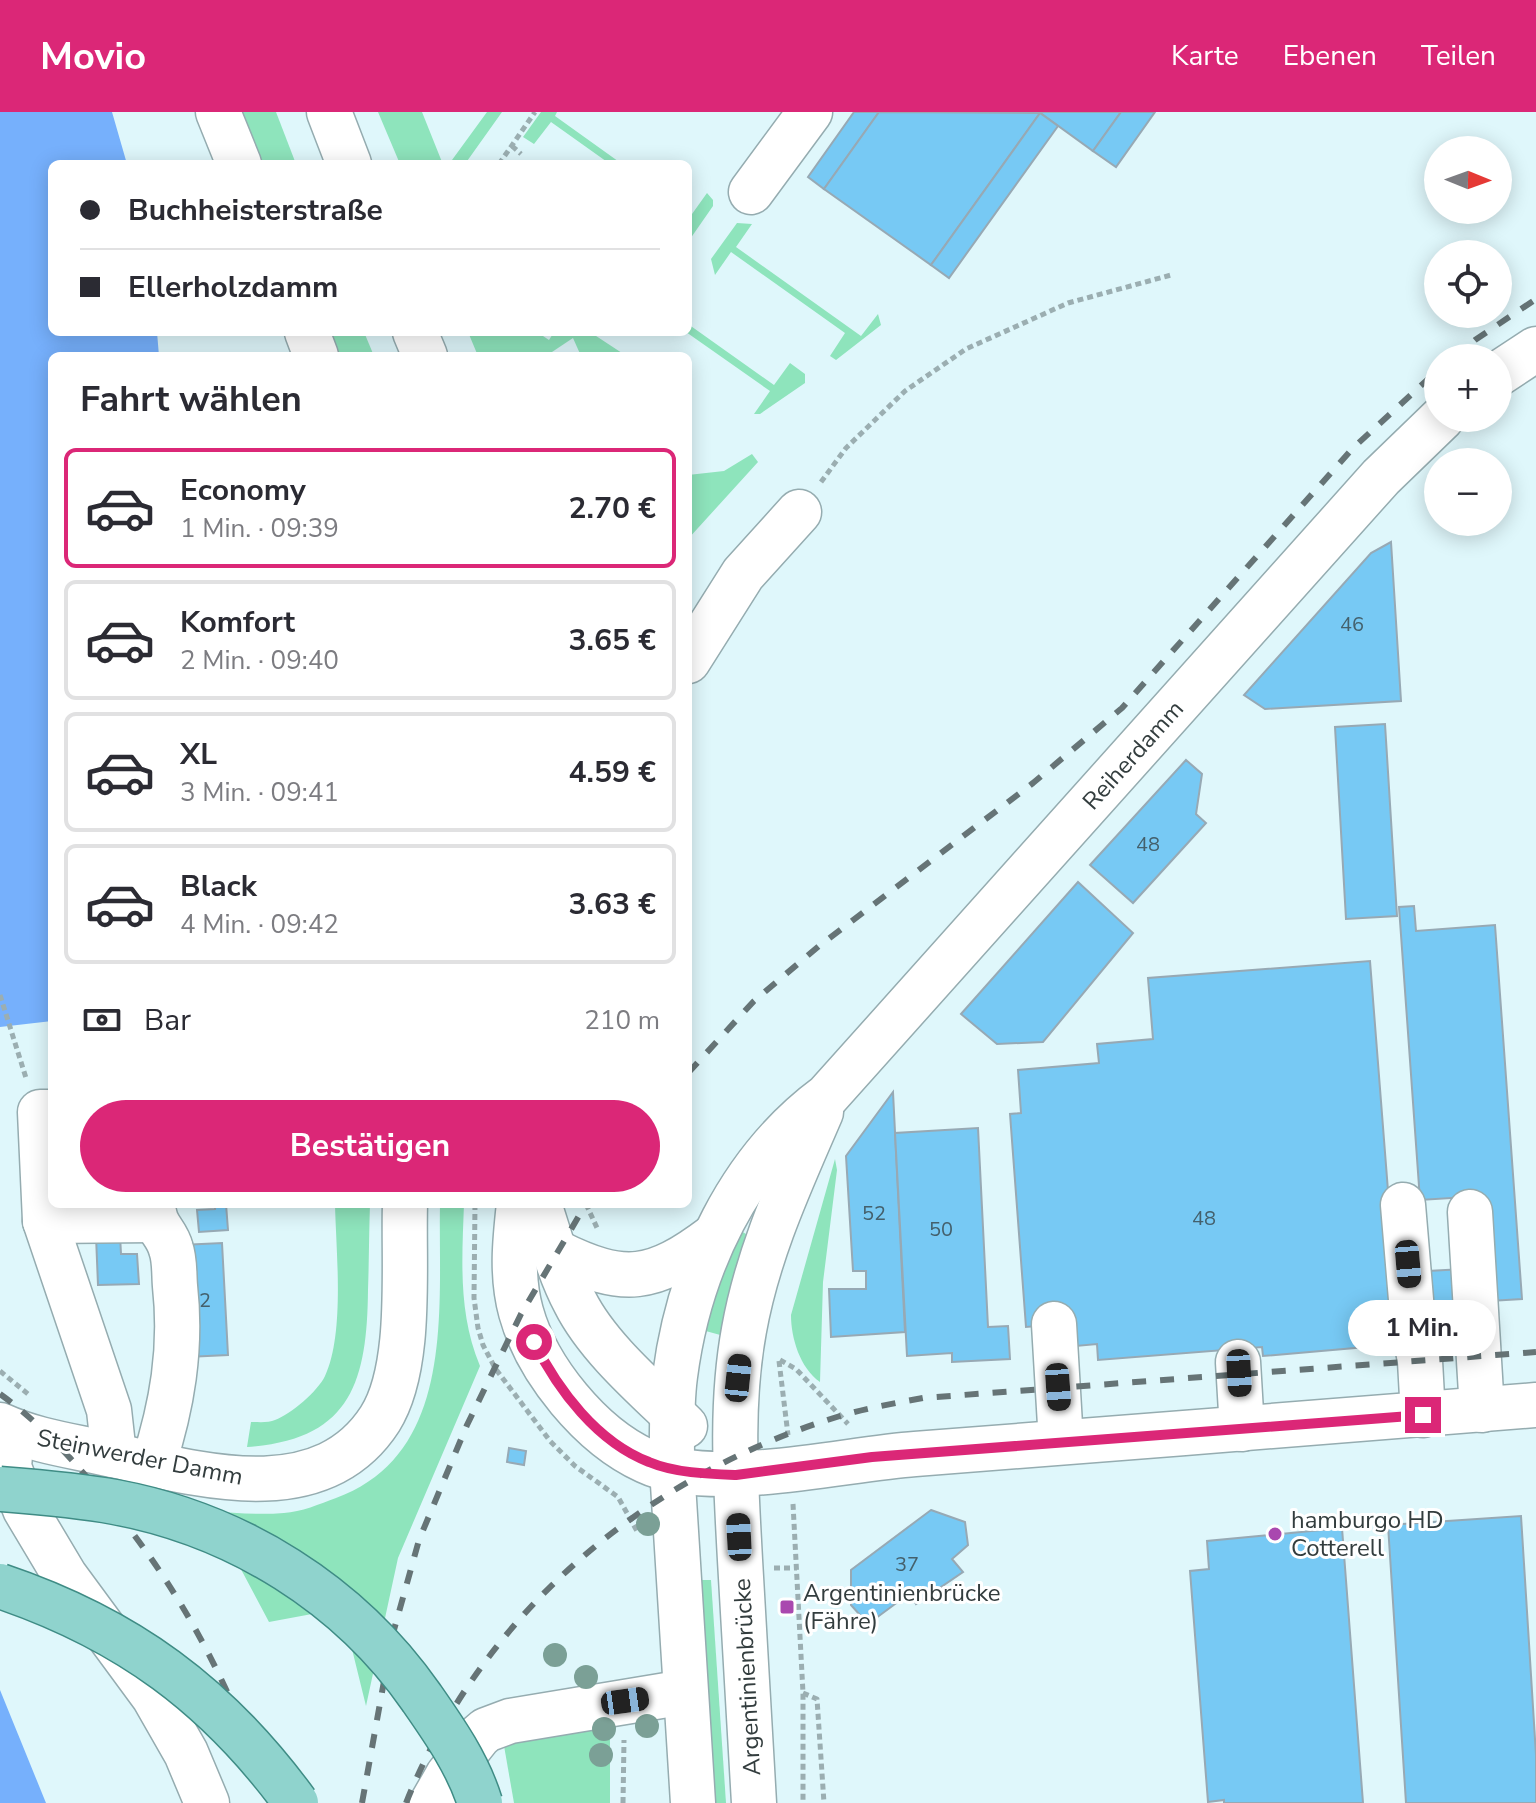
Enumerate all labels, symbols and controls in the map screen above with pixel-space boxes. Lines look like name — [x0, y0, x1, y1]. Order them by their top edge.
text: Movio — [40, 31, 146, 82]
text: Karte — [1171, 37, 1239, 75]
text: Ebenen — [1283, 37, 1377, 75]
text: Teilen — [1421, 37, 1496, 75]
north arrow — [1424, 136, 1512, 224]
map controls — [1424, 136, 1512, 536]
text: Buchheisterstraße — [128, 190, 383, 231]
button: locate — [1424, 240, 1512, 328]
text: Ellerholzdamm — [128, 267, 338, 308]
button: + — [1424, 344, 1512, 432]
text: Fahrt wählen — [80, 375, 302, 424]
button: − — [1424, 448, 1512, 536]
text: Economy — [180, 470, 306, 511]
icon: car — [84, 472, 156, 544]
text: 2.70 € — [568, 488, 656, 529]
text: 1 Min. · 09:39 — [180, 511, 339, 546]
text: Komfort — [180, 602, 295, 643]
icon: car — [84, 604, 156, 676]
house number: 46 — [1340, 611, 1364, 638]
text: 3.65 € — [568, 620, 656, 661]
text: 2 Min. · 09:40 — [180, 643, 339, 678]
street label: Reiherdamm — [1075, 693, 1191, 817]
text: XL — [180, 734, 217, 775]
icon: car — [84, 736, 156, 808]
text: 4.59 € — [568, 752, 656, 793]
text: 3 Min. · 09:41 — [180, 775, 339, 810]
house number: 48 — [1136, 831, 1160, 858]
text: Black — [180, 866, 257, 907]
icon: car — [84, 868, 156, 940]
text: 3.63 € — [568, 884, 656, 925]
text: 4 Min. · 09:42 — [180, 907, 339, 942]
icon: cash — [80, 998, 124, 1042]
text: Bar — [144, 1000, 191, 1041]
text: 210 m — [584, 1003, 660, 1038]
button: Bestätigen — [80, 1100, 660, 1192]
house number: 52 — [862, 1200, 886, 1227]
house number: 48 — [1192, 1205, 1216, 1232]
house number: 50 — [929, 1216, 953, 1243]
car — [1394, 1239, 1422, 1289]
house number: 2 — [199, 1287, 211, 1314]
callout: 1 Min. — [1349, 1299, 1497, 1355]
text: 1 Min. — [1385, 1310, 1459, 1345]
route start — [516, 1324, 552, 1360]
car — [1226, 1348, 1252, 1398]
car — [724, 1353, 752, 1403]
car — [1044, 1362, 1072, 1412]
route end — [1405, 1397, 1441, 1433]
street label: Steinwerder Damm — [34, 1421, 246, 1493]
place label: hamburgo HD Cotterell — [1291, 1504, 1443, 1564]
car — [726, 1512, 752, 1562]
marker: hamburgo HD Cotterell — [1266, 1525, 1284, 1543]
house number: 37 — [895, 1551, 919, 1578]
place label: Argentinienbrücke (Fähre) — [803, 1577, 1001, 1637]
street label: Argentinienbrücke — [726, 1578, 768, 1776]
marker: Argentinienbrücke (Fähre) — [778, 1598, 796, 1616]
car — [600, 1686, 650, 1716]

